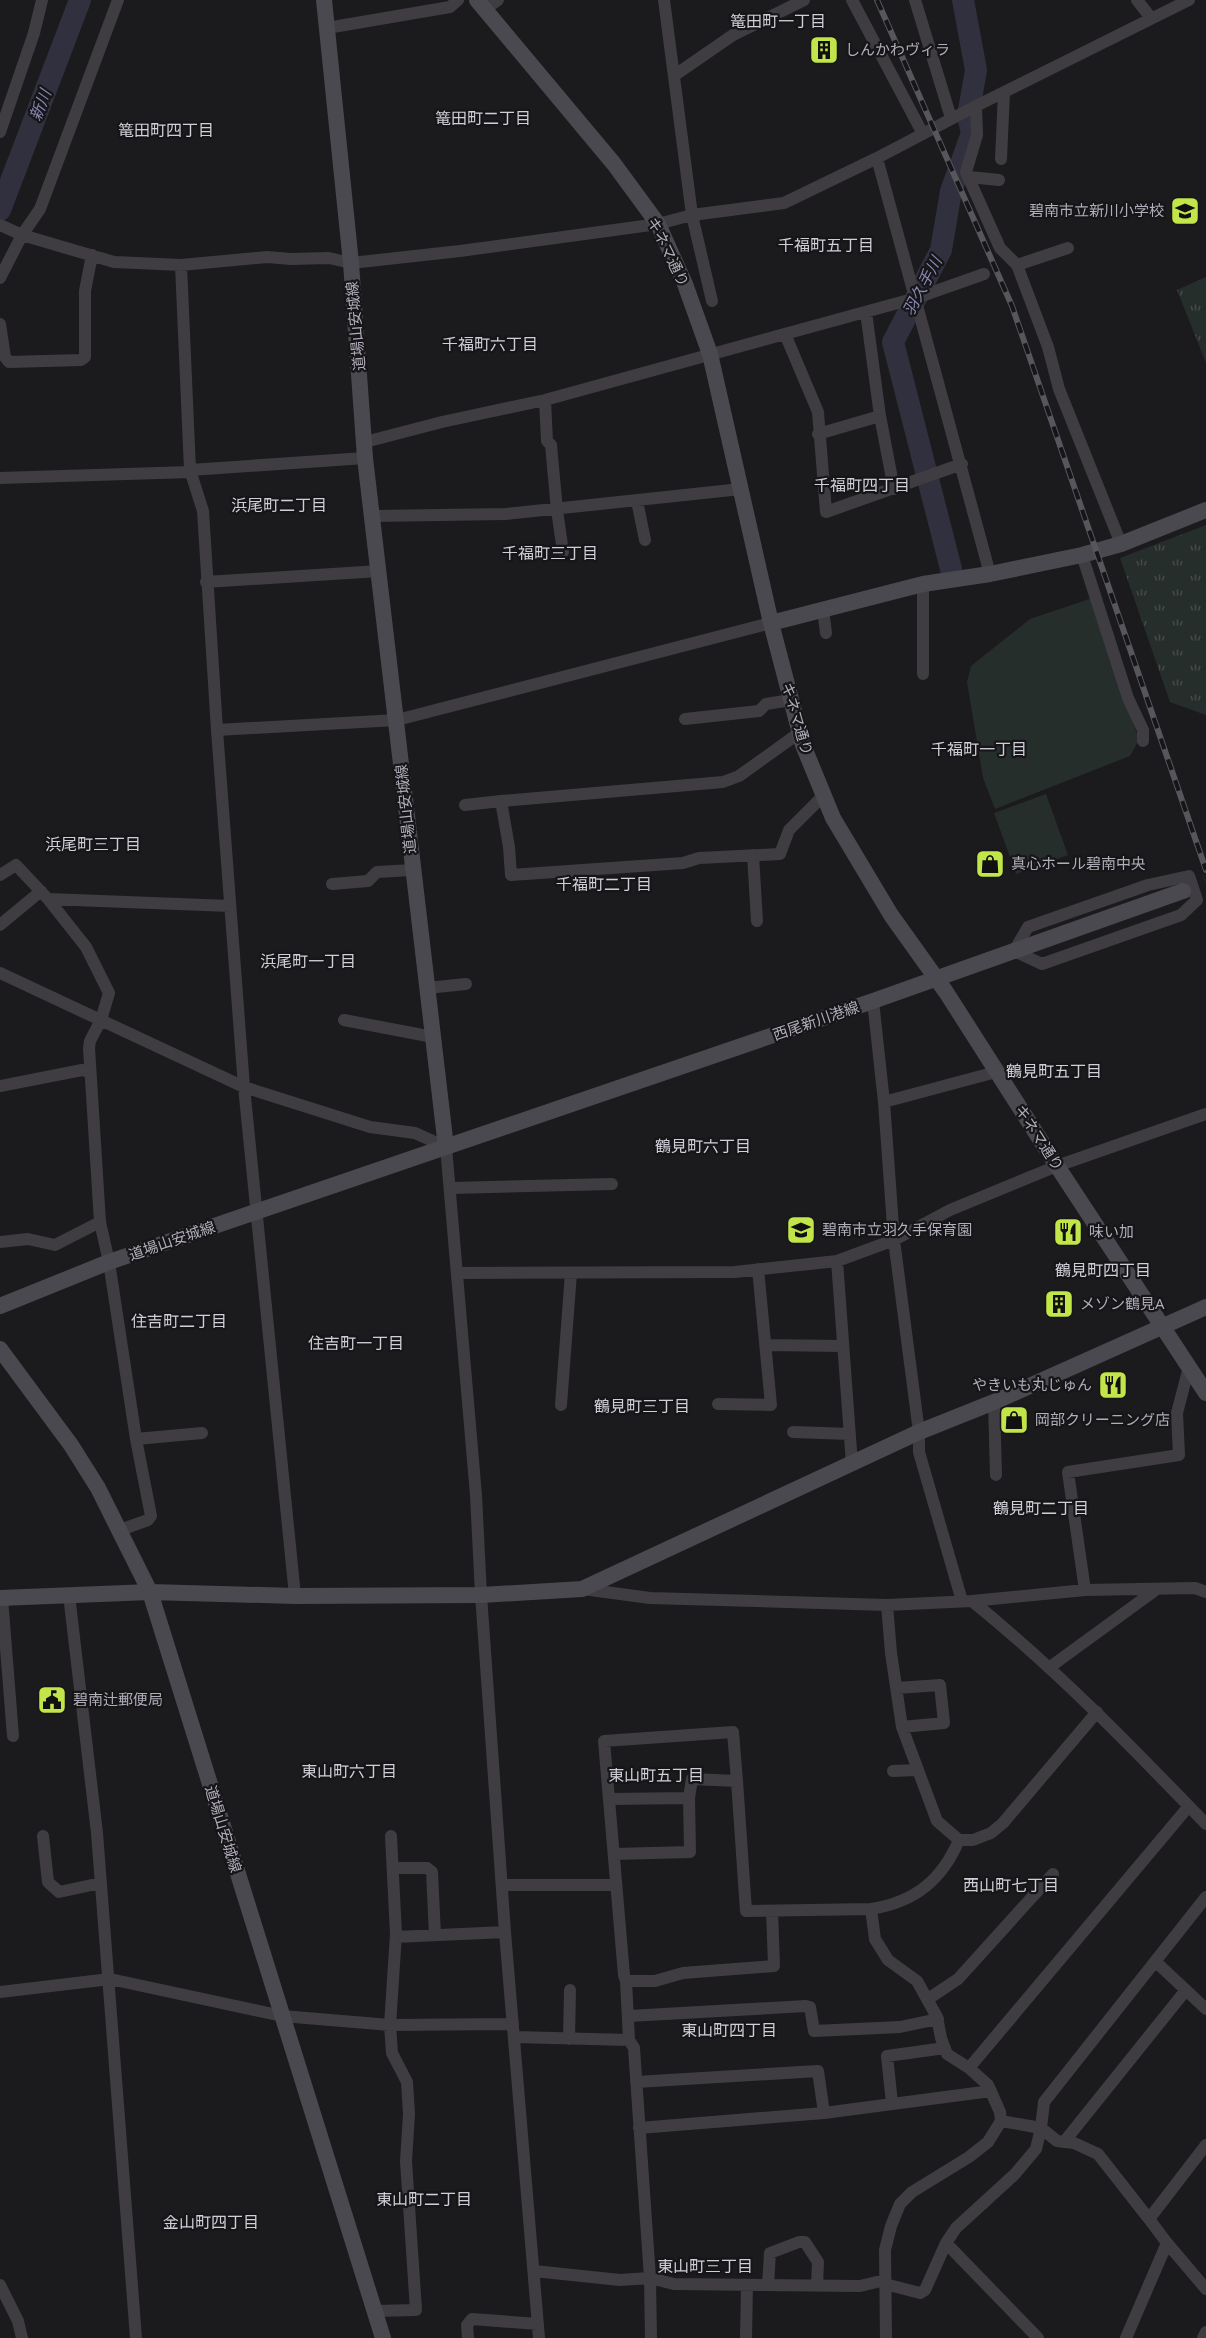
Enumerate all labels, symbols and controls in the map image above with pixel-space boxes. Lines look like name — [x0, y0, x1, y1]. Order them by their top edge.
district label: 篭田町一丁目 — [730, 10, 826, 32]
building icon: しんかわヴィラ — [808, 34, 840, 66]
place label: しんかわヴィラ — [845, 39, 950, 59]
water label: 新川 — [24, 84, 57, 124]
district label: 篭田町二丁目 — [435, 107, 531, 129]
district label: 篭田町四丁目 — [118, 119, 214, 141]
school or university icon: 碧南市立新川小学校 — [1169, 195, 1201, 227]
place label: 碧南市立新川小学校 — [1029, 200, 1164, 220]
street label: キネマ通り — [643, 213, 694, 290]
district label: 千福町五丁目 — [778, 234, 874, 256]
water label: 羽久手川 — [897, 251, 948, 319]
street label: 道場山安城線 — [341, 280, 369, 372]
district label: 千福町六丁目 — [442, 333, 538, 355]
district label: 千福町四丁目 — [814, 474, 910, 496]
district label: 浜尾町二丁目 — [231, 494, 327, 516]
district label: 千福町三丁目 — [502, 542, 598, 564]
street label: キネマ通り — [778, 680, 818, 758]
district label: 千福町一丁目 — [931, 738, 1027, 760]
street label: 道場山安城線 — [390, 763, 420, 855]
district label: 浜尾町三丁目 — [45, 833, 141, 855]
shop icon: 真心ホール碧南中央 — [974, 848, 1006, 880]
place label: 真心ホール碧南中央 — [1011, 853, 1146, 873]
district label: 千福町二丁目 — [556, 873, 652, 895]
district label: 浜尾町一丁目 — [260, 950, 356, 972]
street label: 西尾新川港線 — [770, 996, 861, 1044]
district label: 鶴見町五丁目 — [1006, 1060, 1102, 1082]
street label: キネマ通り — [1011, 1101, 1069, 1174]
district label: 鶴見町六丁目 — [655, 1135, 751, 1157]
school or university icon: 碧南市立羽久手保育園 — [785, 1214, 817, 1246]
street label: 道場山安城線 — [126, 1216, 217, 1264]
restaurant icon: 味い加 — [1052, 1216, 1084, 1248]
place label: 碧南市立羽久手保育園 — [822, 1219, 972, 1239]
place label: 味い加 — [1089, 1221, 1134, 1241]
district label: 鶴見町四丁目 — [1055, 1259, 1151, 1281]
building icon: メゾン鶴見A — [1043, 1288, 1075, 1320]
place label: メゾン鶴見A — [1080, 1293, 1165, 1313]
district label: 住吉町二丁目 — [131, 1310, 227, 1332]
district label: 住吉町一丁目 — [308, 1332, 404, 1354]
restaurant icon: やきいも丸じゅん — [1097, 1369, 1129, 1401]
place label: やきいも丸じゅん — [972, 1374, 1092, 1394]
district label: 鶴見町三丁目 — [594, 1395, 690, 1417]
shop icon: 岡部クリーニング店 — [998, 1404, 1030, 1436]
place label: 岡部クリーニング店 — [1035, 1409, 1170, 1429]
district label: 鶴見町二丁目 — [993, 1497, 1089, 1519]
public building icon: 碧南辻郵便局 — [36, 1684, 68, 1716]
place label: 碧南辻郵便局 — [73, 1689, 163, 1709]
district label: 東山町六丁目 — [301, 1760, 397, 1782]
district label: 東山町五丁目 — [608, 1764, 704, 1786]
street label: 道場山安城線 — [201, 1783, 247, 1875]
district label: 西山町七丁目 — [963, 1874, 1059, 1896]
district label: 東山町四丁目 — [681, 2019, 777, 2041]
district label: 東山町二丁目 — [376, 2188, 472, 2210]
district label: 金山町四丁目 — [163, 2211, 259, 2233]
district label: 東山町三丁目 — [657, 2255, 753, 2277]

